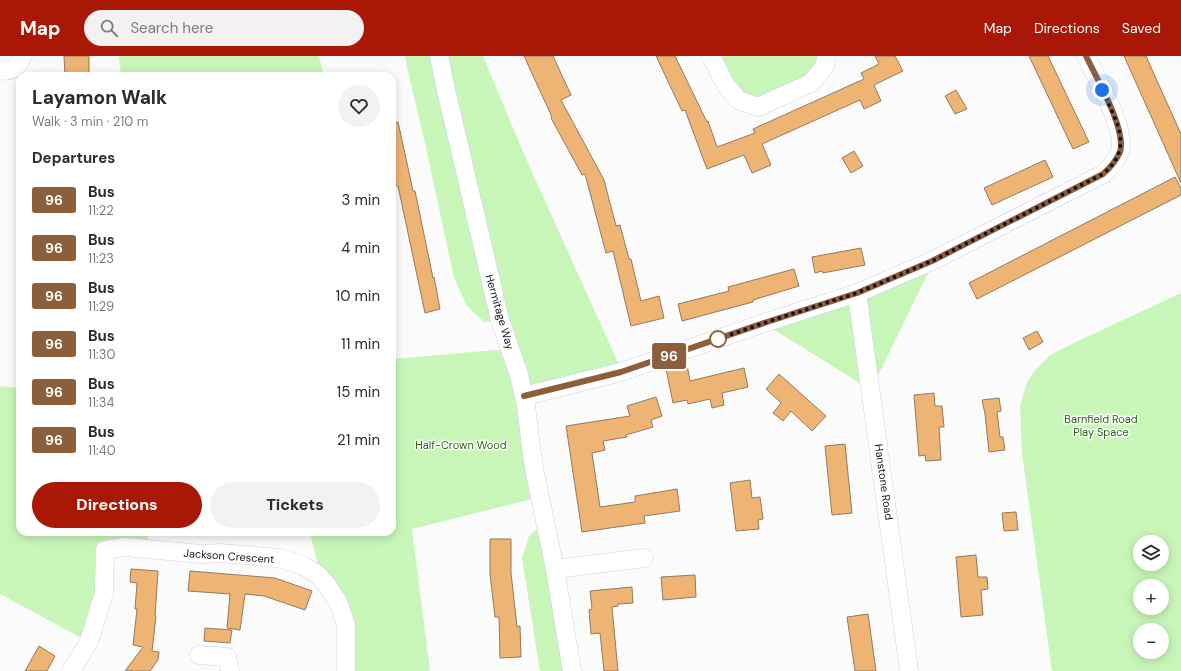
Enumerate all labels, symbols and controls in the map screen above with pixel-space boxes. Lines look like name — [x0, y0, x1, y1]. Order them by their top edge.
search box — [84, 10, 364, 46]
text: Map — [20, 16, 60, 41]
icon: search — [98, 17, 120, 39]
text: Search here — [130, 18, 213, 38]
text: Map — [984, 19, 1012, 37]
text: Directions — [1034, 19, 1100, 37]
text: Saved — [1122, 19, 1161, 37]
your location — [1092, 80, 1112, 100]
text: Layamon Walk — [32, 85, 167, 110]
button: heart — [338, 85, 380, 127]
text: Walk · 3 min · 210 m — [32, 113, 148, 130]
text: Departures — [32, 148, 115, 168]
text: Bus — [88, 182, 115, 202]
text: 3 min — [342, 190, 380, 210]
text: 96 — [45, 191, 63, 209]
text: 11:22 — [88, 202, 114, 219]
text: Bus — [88, 230, 115, 250]
text: 4 min — [341, 238, 380, 258]
text: 96 — [45, 239, 63, 257]
text: 11:23 — [88, 250, 114, 267]
street label: Hermitage Way — [483, 273, 517, 351]
text: Bus — [88, 278, 115, 298]
text: 10 min — [335, 286, 380, 306]
text: 96 — [45, 287, 63, 305]
text: 11:29 — [88, 298, 114, 315]
text: Bus — [88, 326, 115, 346]
unlabelled marker — [709, 330, 727, 348]
text: 11 min — [341, 334, 380, 354]
text: 96 — [45, 335, 63, 353]
line badge: 96 — [651, 343, 687, 369]
text: 11:30 — [88, 346, 115, 363]
text: 96 — [660, 347, 678, 365]
text: Bus — [88, 374, 115, 394]
text: 15 min — [337, 382, 380, 402]
text: 96 — [45, 383, 63, 401]
text: 11:34 — [88, 394, 114, 411]
park label: Barnfield Road Play Space — [1064, 412, 1138, 439]
text: Bus — [88, 422, 115, 442]
text: 21 min — [337, 430, 380, 450]
text: 96 — [45, 431, 63, 449]
park label: Half-Crown Wood — [415, 438, 507, 452]
text: 11:40 — [88, 442, 116, 459]
street label: Hanstone Road — [872, 443, 896, 521]
button: Directions — [32, 482, 202, 528]
button: Tickets — [210, 482, 380, 528]
map controls — [1133, 535, 1169, 659]
button: layers — [1133, 535, 1169, 571]
street label: Jackson Crescent — [183, 546, 275, 566]
button: + — [1133, 579, 1169, 615]
button: − — [1133, 623, 1169, 659]

